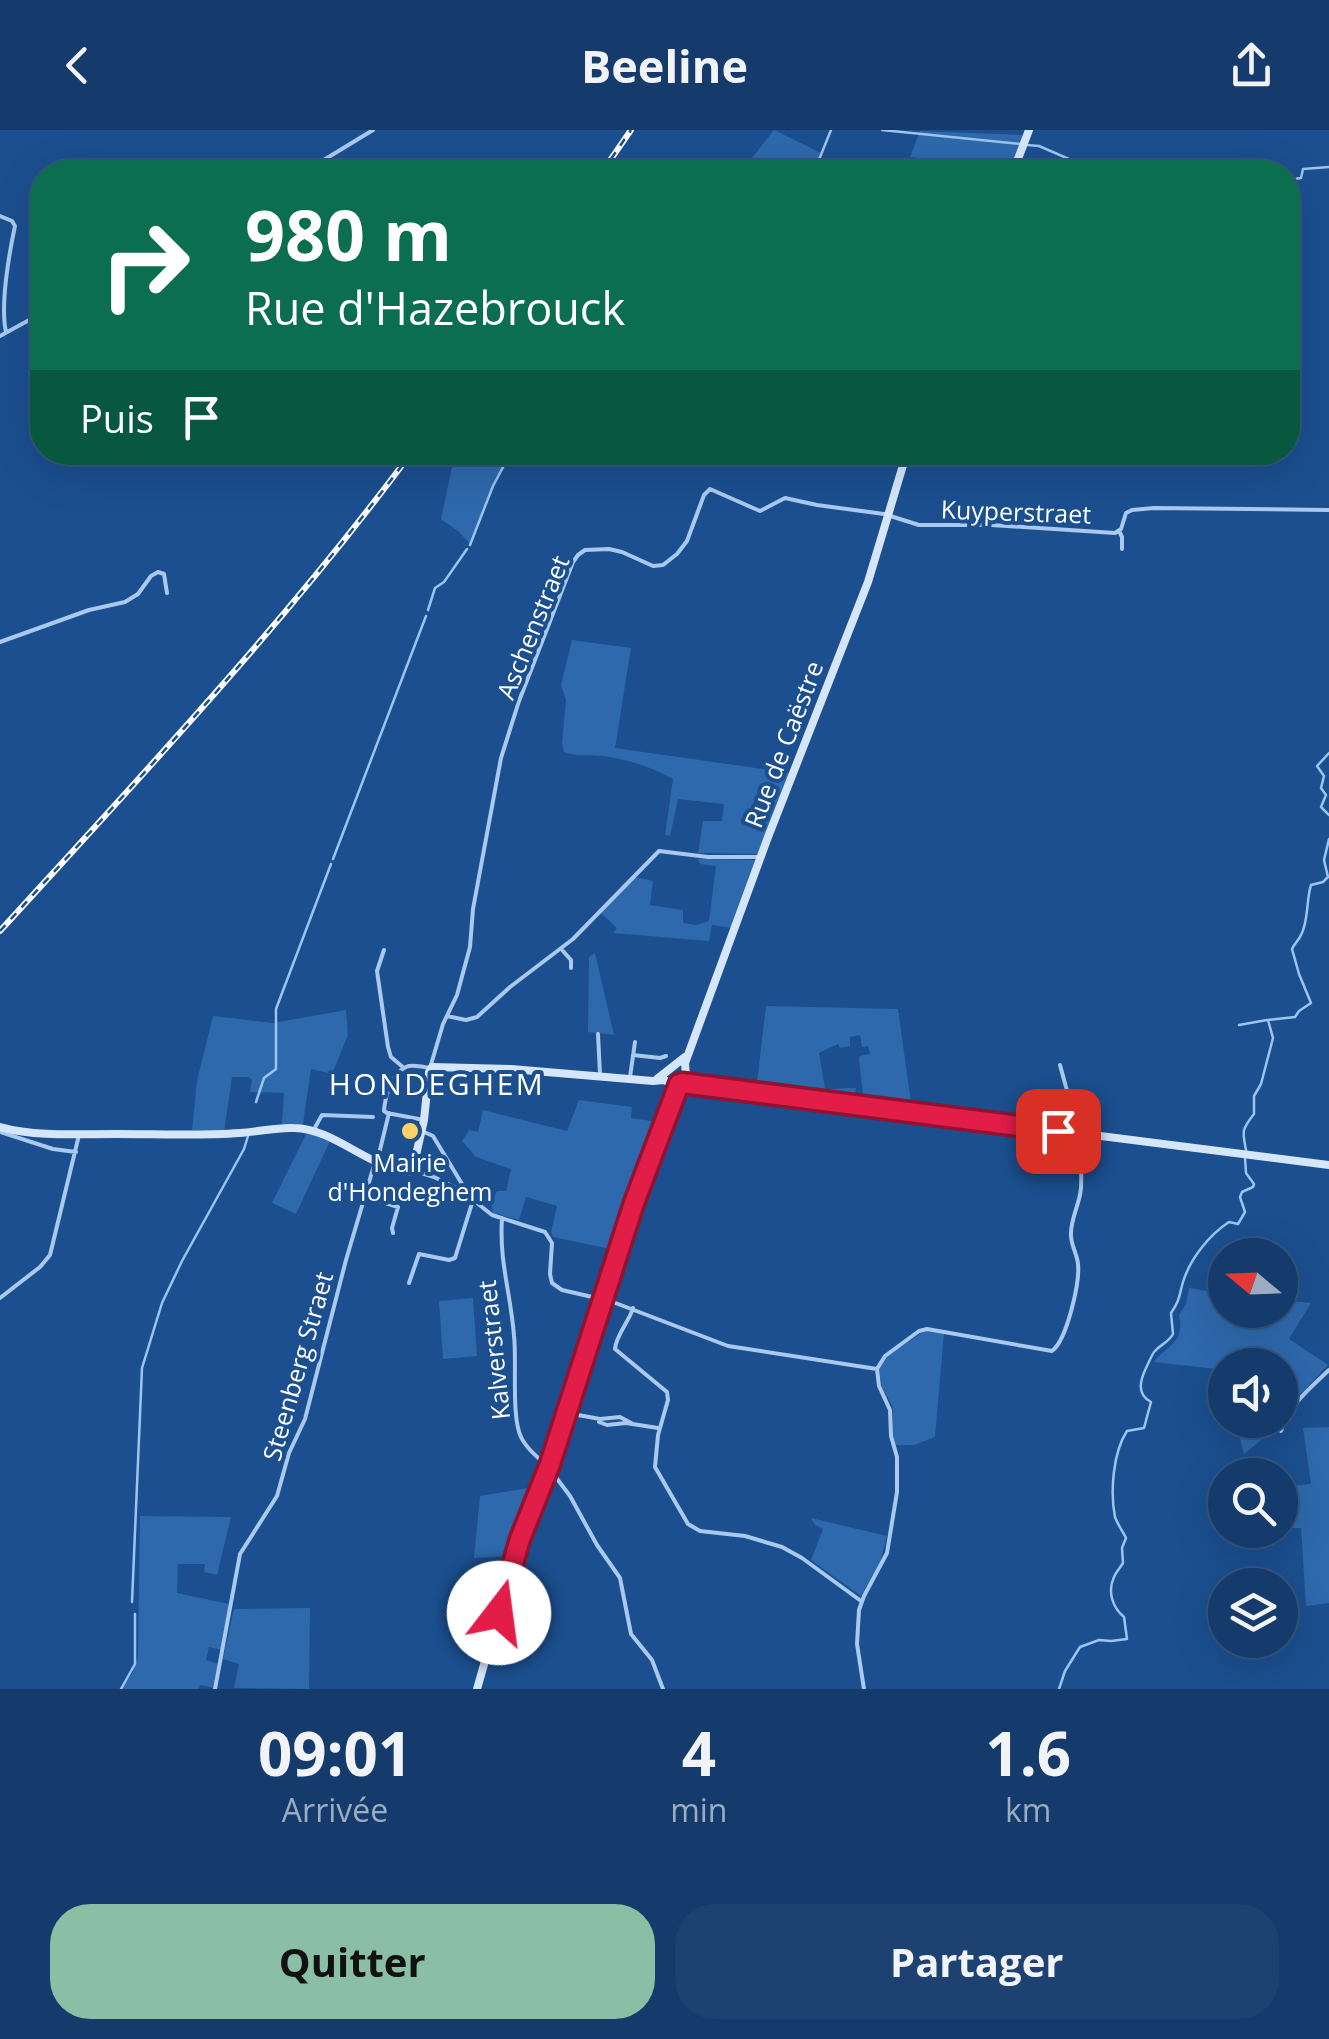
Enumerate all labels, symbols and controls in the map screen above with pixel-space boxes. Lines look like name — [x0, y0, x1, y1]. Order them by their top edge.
text: Beeline — [581, 35, 748, 96]
icon: back — [50, 38, 105, 93]
icon: share — [1224, 38, 1279, 93]
text: 980 m — [245, 186, 452, 282]
icon: right — [80, 200, 210, 330]
text: Rue d'Hazebrouck — [245, 277, 625, 338]
icon: arrive — [174, 390, 229, 445]
text: Puis — [80, 392, 154, 444]
street label: Kuyperstraet — [940, 491, 1092, 531]
street label: Aschenstraet — [488, 550, 576, 704]
street label: Rue de Caëstre — [736, 656, 830, 832]
district label: HONDEGHEM — [329, 1063, 545, 1104]
pin — [1016, 1089, 1101, 1174]
icon: arrive — [1031, 1104, 1086, 1159]
marker: Mairie d'Hondeghem — [399, 1120, 421, 1142]
place label: Mairie d'Hondeghem — [327, 1145, 493, 1208]
north arrow — [1208, 1238, 1298, 1328]
map controls — [1208, 1238, 1298, 1658]
street label: Steenberg Straet — [254, 1267, 340, 1465]
street label: Kalverstraet — [469, 1278, 517, 1421]
button: sound — [1208, 1348, 1298, 1438]
button: search — [1208, 1458, 1298, 1548]
position arrow — [447, 1561, 551, 1665]
button: layers — [1208, 1568, 1298, 1658]
text: 09:01 — [258, 1712, 412, 1794]
text: 4 — [682, 1712, 716, 1794]
text: 1.6 — [985, 1712, 1071, 1794]
text: Arrivée — [282, 1788, 388, 1831]
text: min — [670, 1788, 727, 1831]
text: km — [1005, 1788, 1051, 1831]
button: Quitter — [50, 1904, 655, 2019]
button: Partager — [675, 1904, 1279, 2019]

